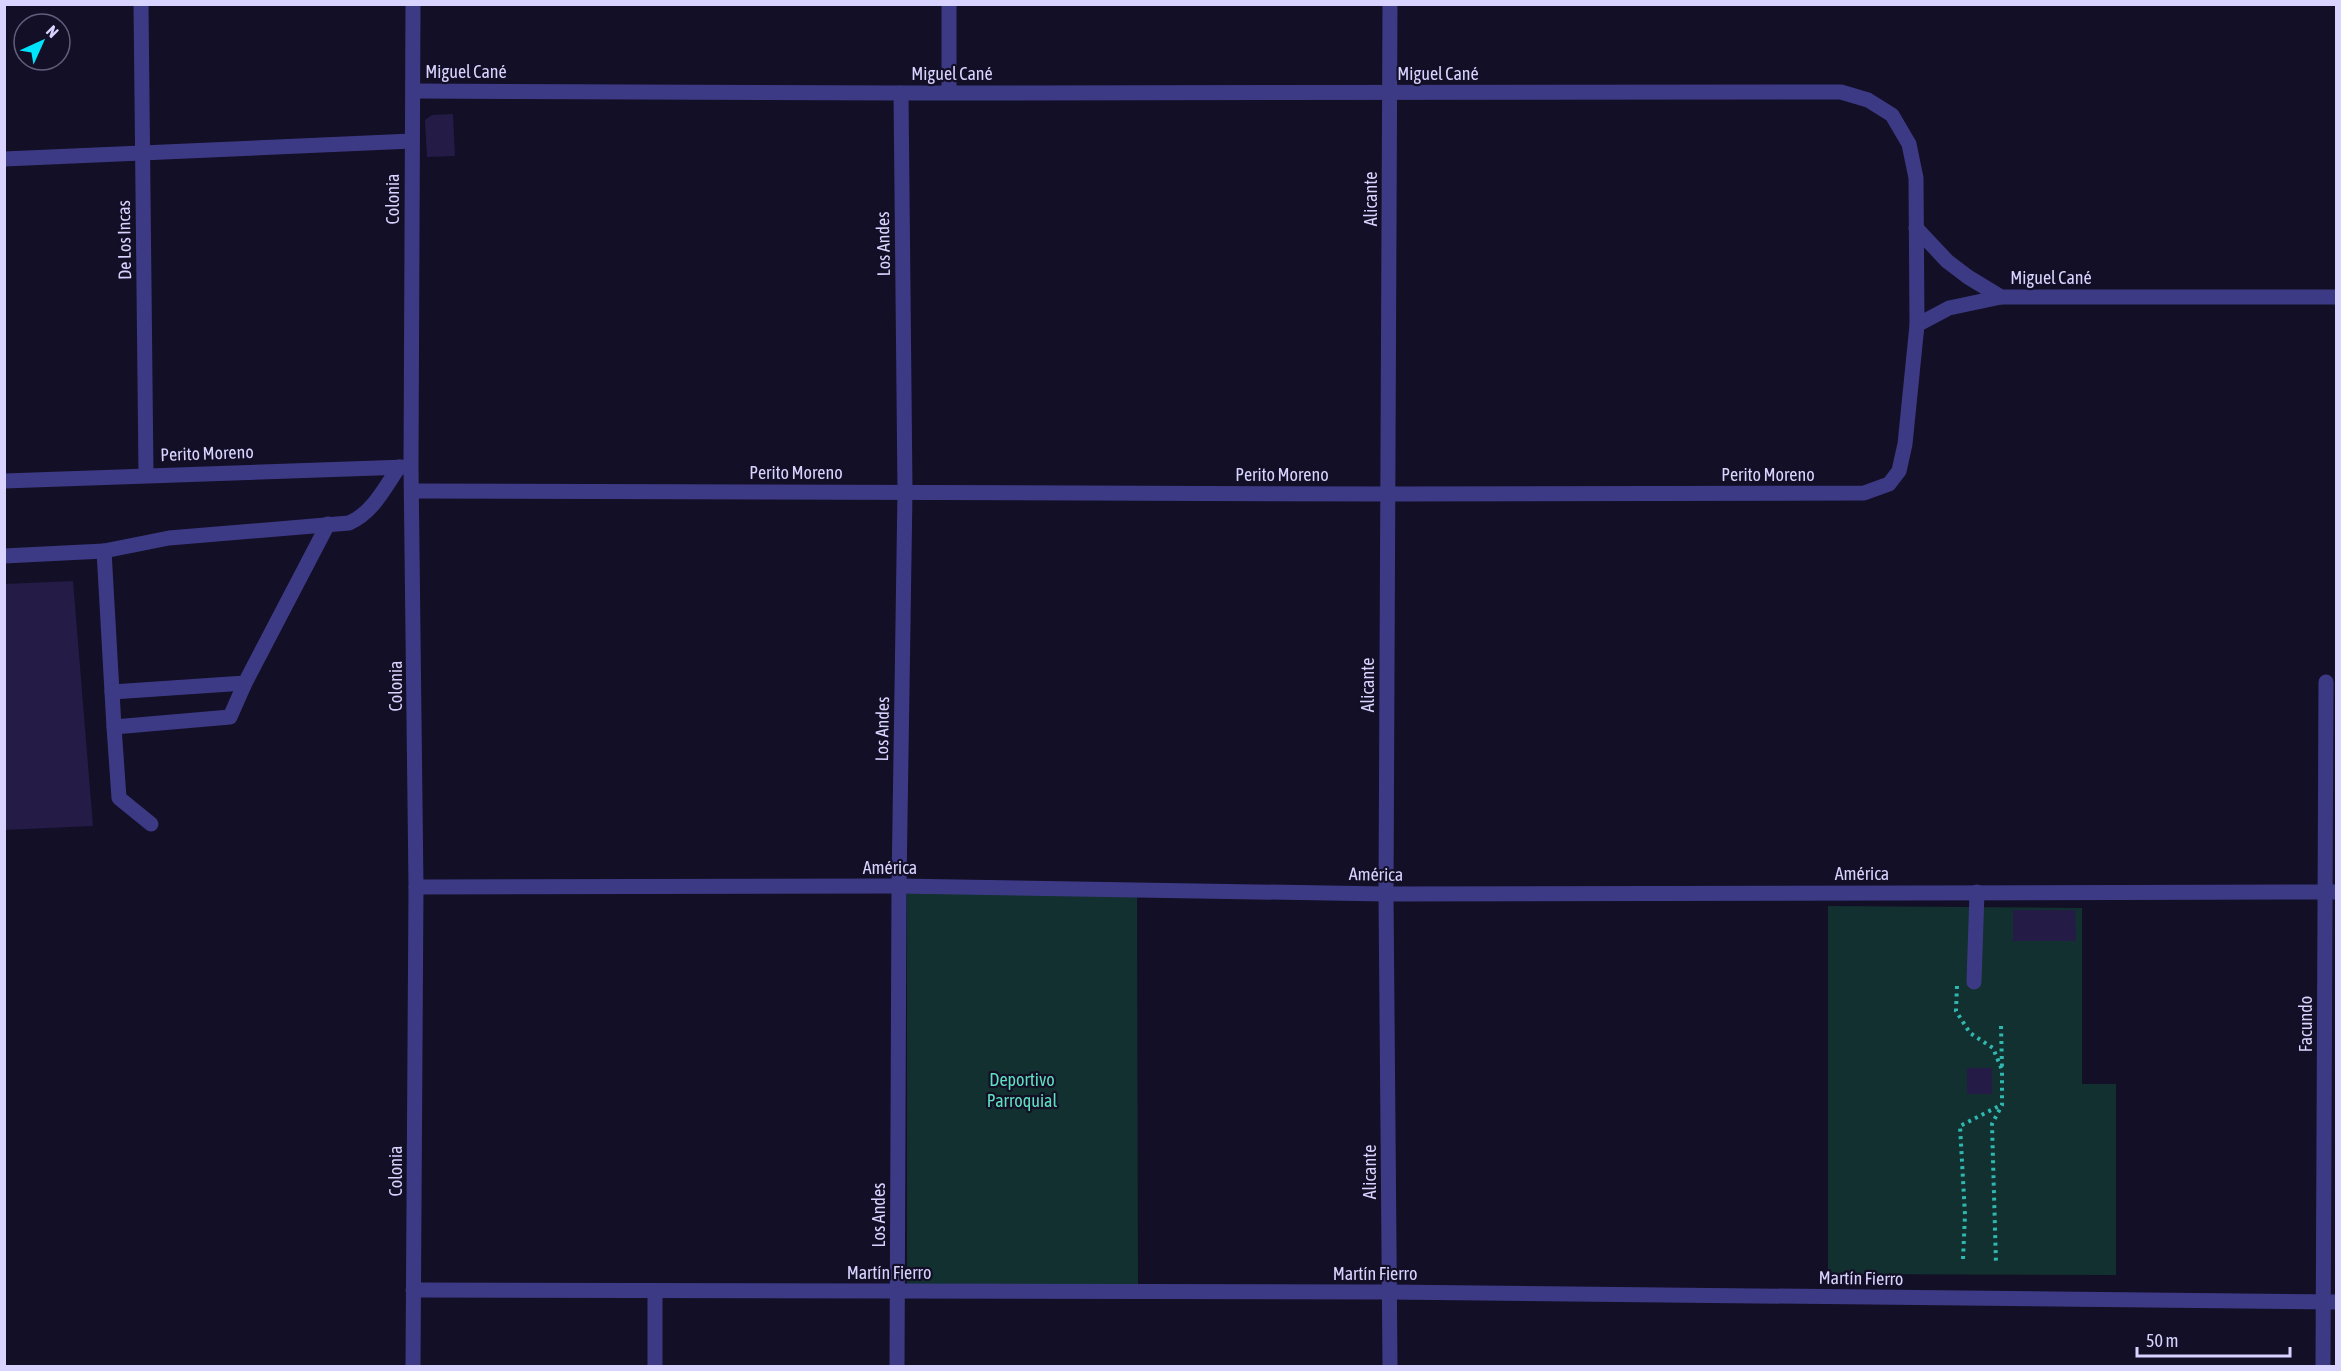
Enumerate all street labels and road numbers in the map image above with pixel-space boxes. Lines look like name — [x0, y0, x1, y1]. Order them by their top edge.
street label: Miguel Cané — [425, 61, 507, 82]
street label: Miguel Cané — [911, 63, 993, 84]
street label: Miguel Cané — [1397, 63, 1479, 84]
street label: Alicante — [1360, 172, 1381, 226]
street label: Colonia — [382, 174, 403, 224]
street label: De Los Incas — [113, 200, 135, 280]
street label: Los Andes — [872, 211, 894, 277]
street label: Miguel Cané — [2010, 267, 2092, 288]
street label: Perito Moreno — [160, 441, 254, 465]
street label: Perito Moreno — [749, 462, 843, 483]
street label: Perito Moreno — [1235, 464, 1329, 485]
street label: Perito Moreno — [1721, 464, 1815, 485]
street label: Alicante — [1357, 658, 1378, 712]
street label: Colonia — [385, 661, 406, 711]
street label: Los Andes — [871, 696, 893, 762]
street label: América — [863, 857, 917, 878]
street label: América — [1349, 863, 1403, 885]
street label: América — [1835, 863, 1889, 884]
street label: Facundo — [2295, 996, 2316, 1052]
street label: Alicante — [1359, 1145, 1380, 1199]
street label: Colonia — [385, 1146, 406, 1196]
street label: Los Andes — [868, 1183, 889, 1247]
street label: Martín Fierro — [847, 1262, 931, 1283]
street label: Martín Fierro — [1333, 1263, 1417, 1284]
street label: Martín Fierro — [1818, 1267, 1904, 1289]

